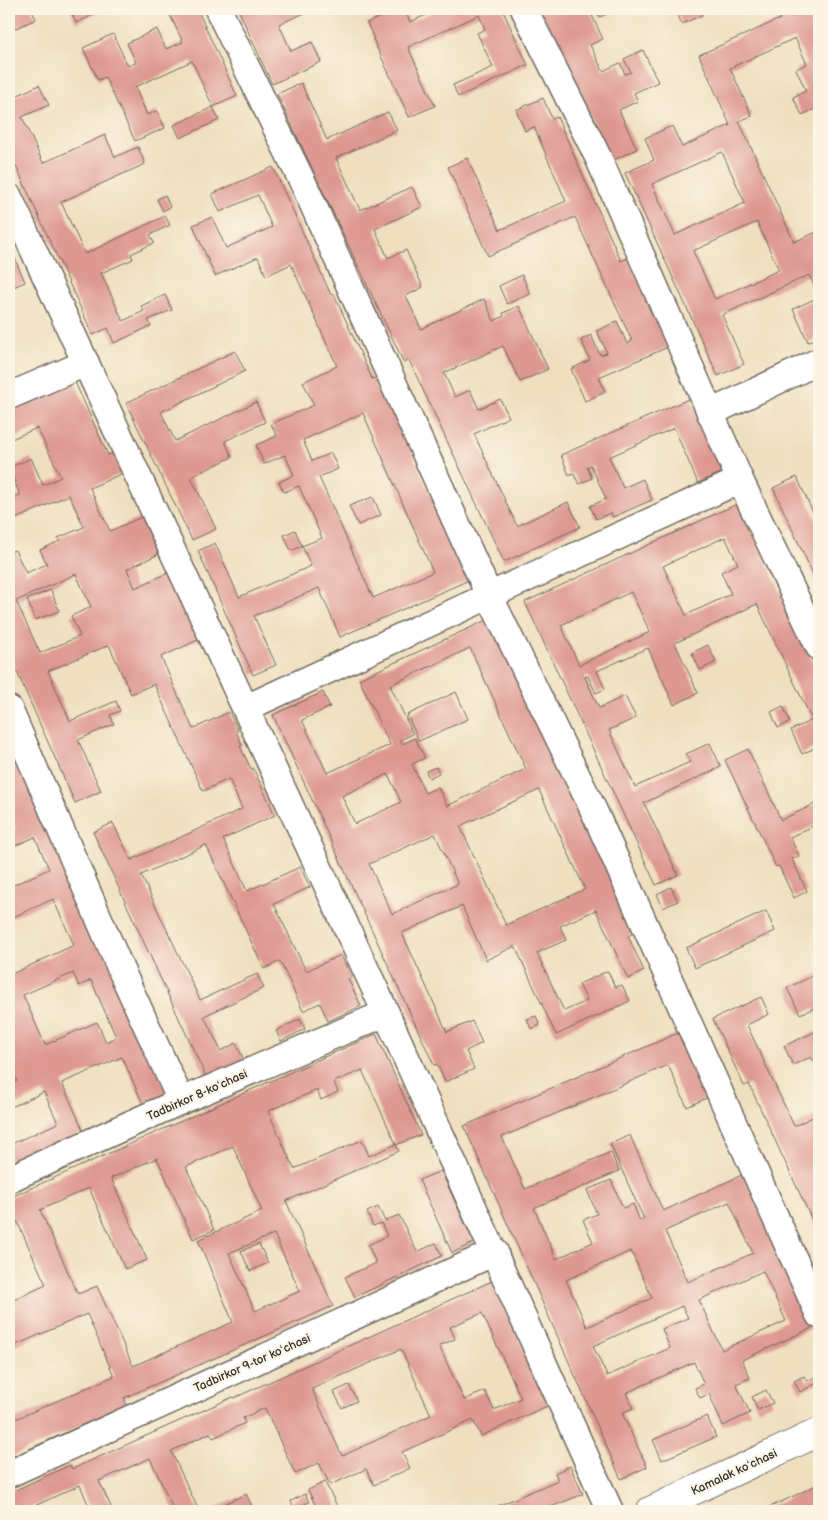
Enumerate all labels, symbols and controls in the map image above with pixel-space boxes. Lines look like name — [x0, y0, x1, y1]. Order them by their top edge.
street label: Tadbirkor 8-koʻchasi — [145, 1066, 250, 1124]
street label: Tadbirkor 9-tor koʻchasi — [191, 1331, 313, 1396]
street label: Kamalak koʻchasi — [689, 1446, 780, 1499]

